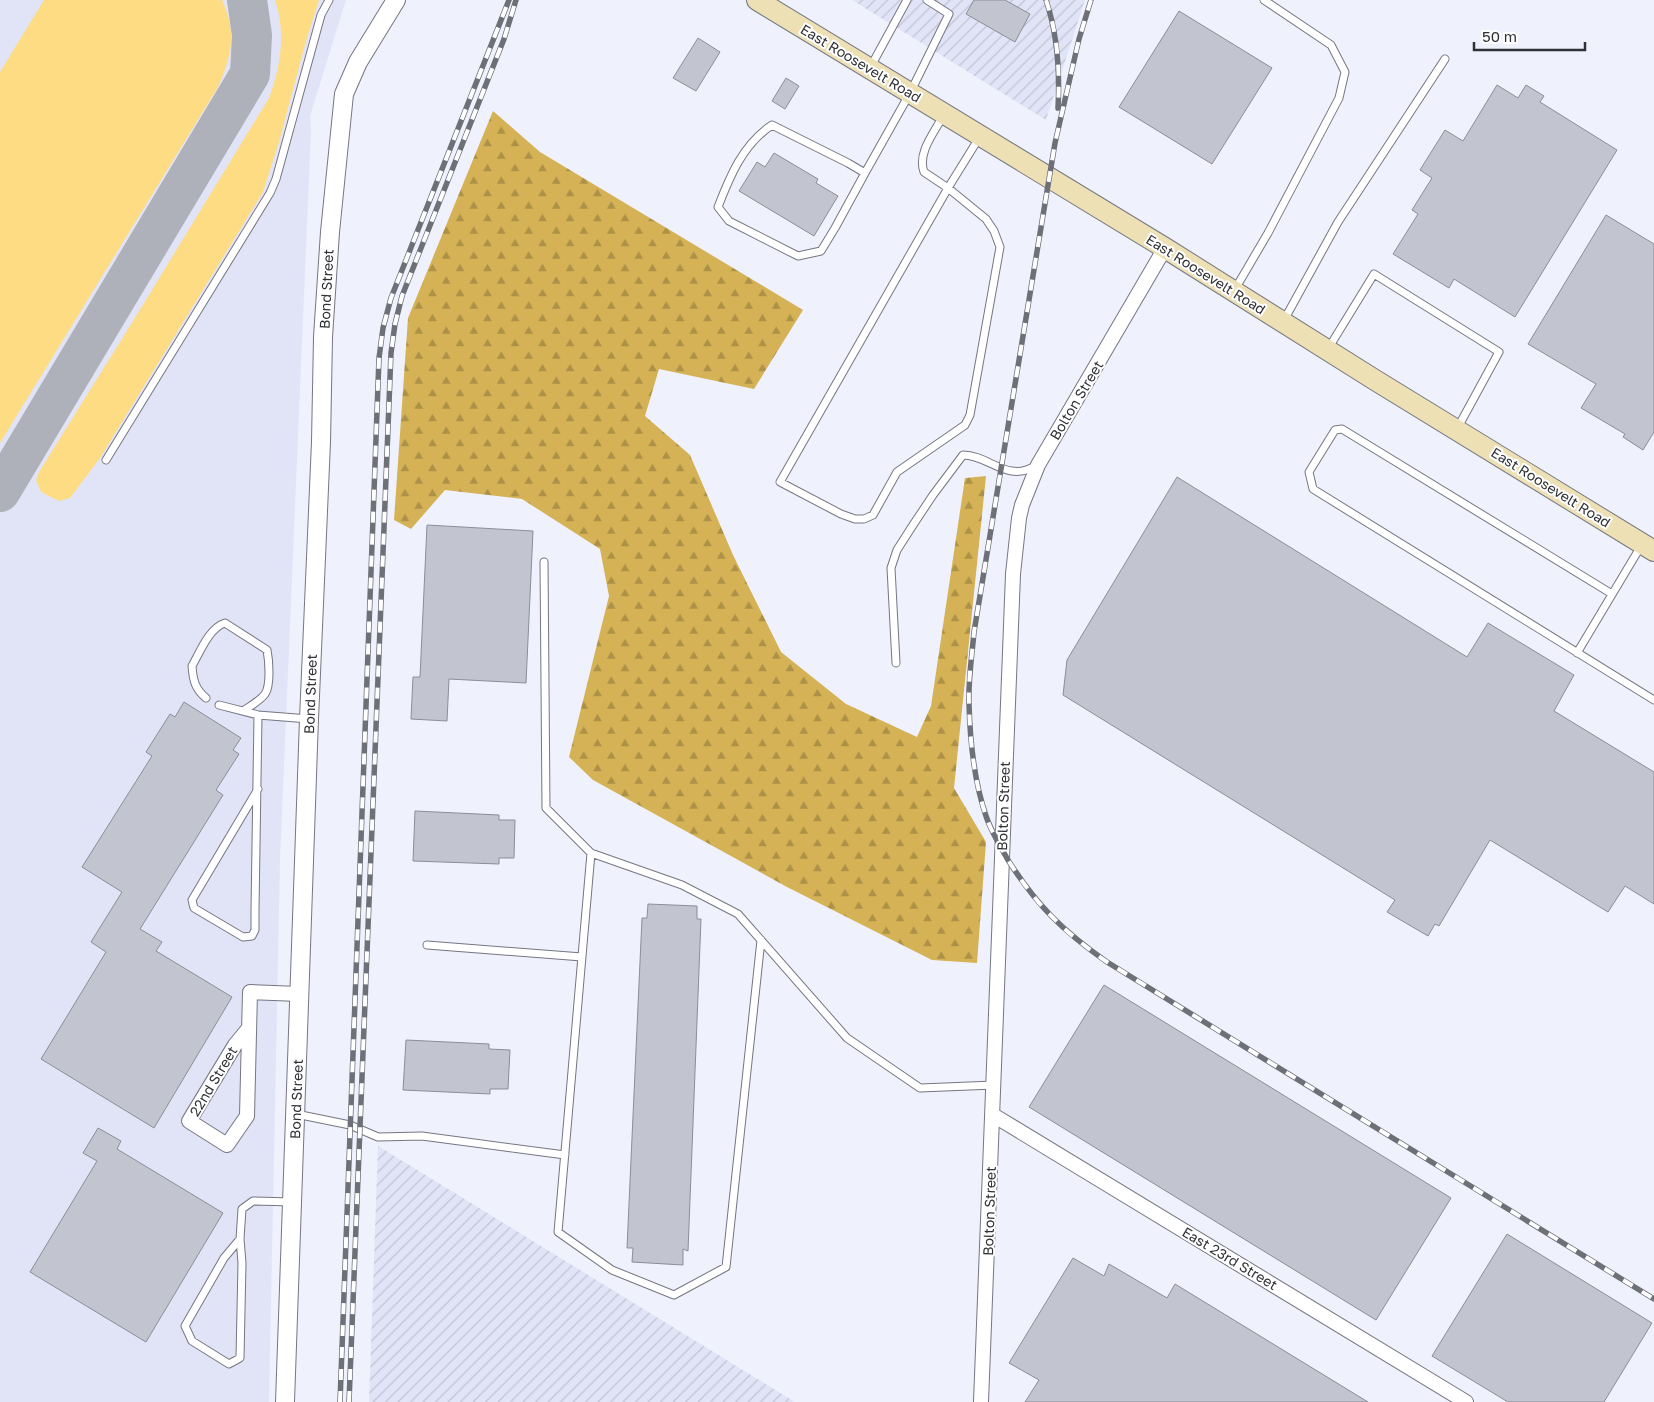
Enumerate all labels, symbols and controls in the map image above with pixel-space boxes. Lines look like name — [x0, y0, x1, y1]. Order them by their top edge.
street label: East Roosevelt Road — [798, 20, 924, 106]
scale bar — [1474, 20, 1585, 52]
text: 50 m — [1482, 27, 1517, 45]
street label: East Roosevelt Road — [1143, 230, 1269, 318]
street label: Bond Street — [315, 249, 337, 329]
street label: Bolton Street — [1046, 357, 1106, 443]
street label: East Roosevelt Road — [1488, 443, 1614, 531]
street label: Bond Street — [300, 654, 320, 734]
street label: Bolton Street — [993, 761, 1013, 851]
street label: 22nd Street — [186, 1043, 240, 1119]
street label: Bond Street — [286, 1059, 306, 1139]
street label: Bolton Street — [979, 1166, 999, 1256]
street label: East 23rd Street — [1179, 1223, 1281, 1293]

